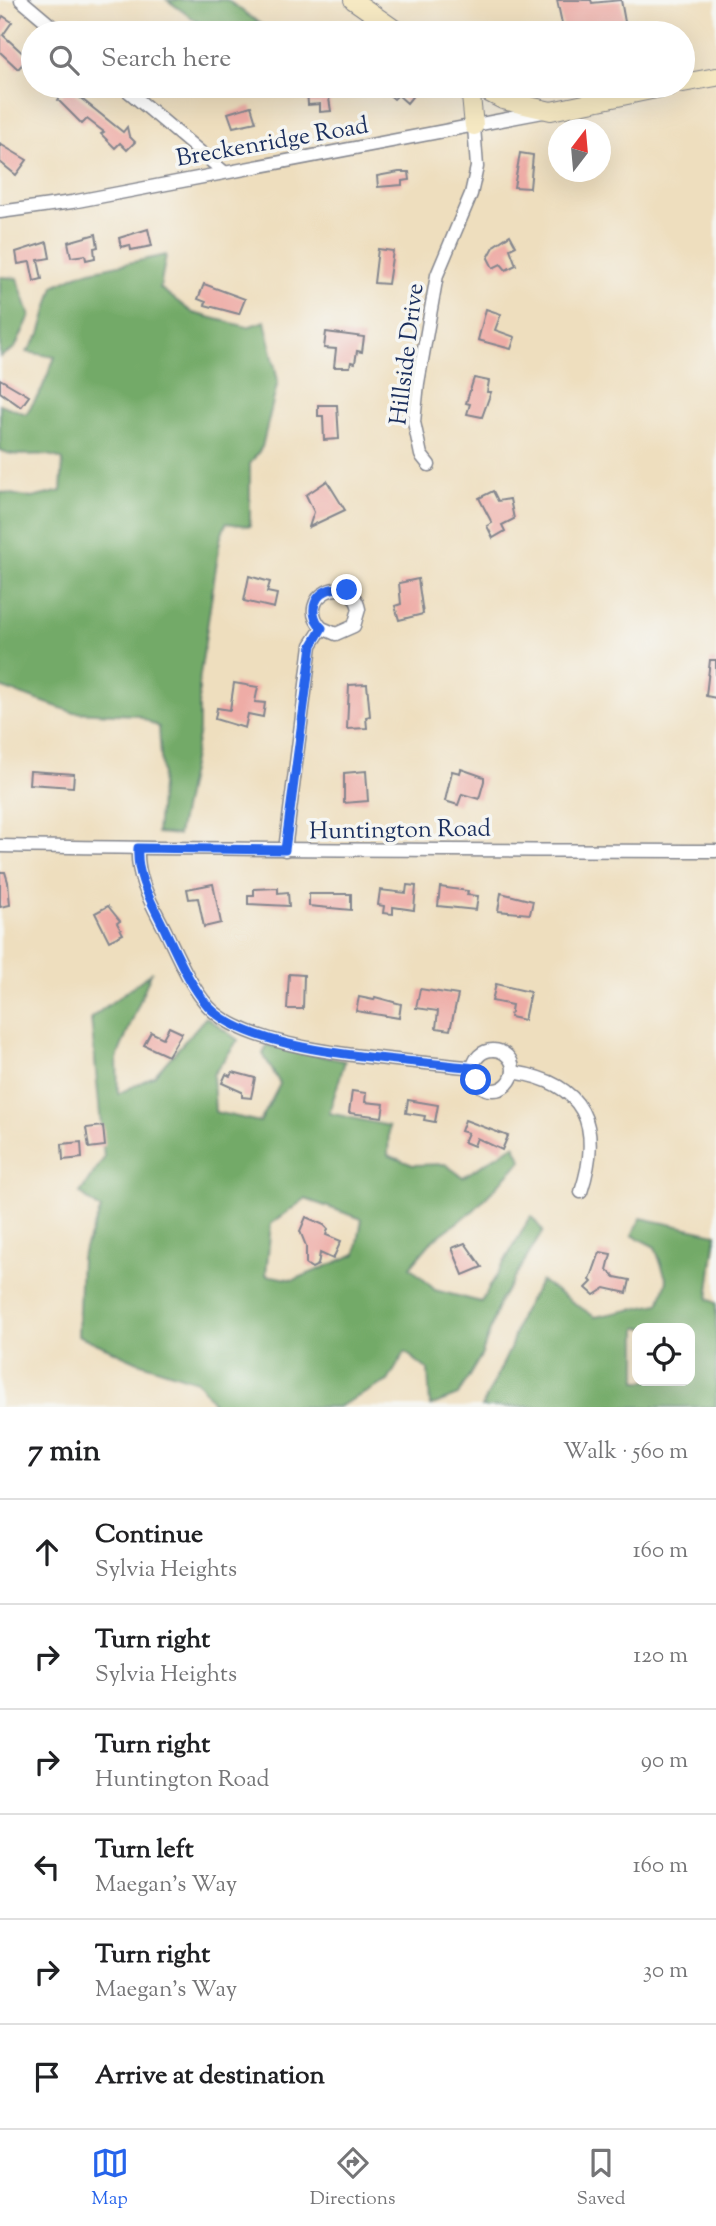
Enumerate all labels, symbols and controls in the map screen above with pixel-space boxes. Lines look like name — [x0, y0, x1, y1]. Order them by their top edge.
search box — [21, 21, 695, 98]
icon: search — [45, 41, 83, 79]
text: Search here — [101, 41, 231, 78]
street label: Breckenridge Road — [174, 109, 372, 177]
north arrow — [548, 119, 611, 182]
street label: Hillside Drive — [382, 281, 434, 427]
route end — [331, 574, 362, 605]
street label: Huntington Road — [309, 812, 492, 850]
route start — [460, 1064, 491, 1095]
map controls — [632, 1323, 695, 1386]
button: locate — [632, 1323, 695, 1386]
text: 7 min — [28, 1431, 100, 1474]
text: Walk · 560 m — [563, 1436, 688, 1469]
text: Continue — [95, 1517, 203, 1554]
icon: ahead — [28, 1533, 66, 1571]
text: 160 m — [633, 1535, 688, 1568]
text: Sylvia Heights — [95, 1554, 237, 1587]
text: Turn right — [95, 1622, 210, 1659]
icon: right — [28, 1638, 66, 1676]
text: 120 m — [633, 1640, 688, 1673]
text: Sylvia Heights — [95, 1659, 237, 1692]
text: Turn right — [95, 1727, 210, 1764]
icon: right — [28, 1743, 66, 1781]
text: 90 m — [641, 1745, 688, 1778]
text: Huntington Road — [95, 1764, 269, 1797]
text: Turn left — [95, 1832, 194, 1869]
icon: left — [28, 1848, 66, 1886]
text: 160 m — [633, 1850, 688, 1883]
text: Maegan's Way — [95, 1869, 237, 1902]
text: Turn right — [95, 1937, 210, 1974]
icon: right — [28, 1953, 66, 1991]
text: 30 m — [643, 1955, 688, 1988]
text: Maegan's Way — [95, 1974, 237, 2007]
icon: arrive — [28, 2058, 66, 2096]
text: Arrive at destination — [95, 2058, 325, 2095]
tab: Map — [91, 2144, 129, 2213]
tab: Directions — [310, 2144, 395, 2213]
tab: Saved — [577, 2144, 625, 2213]

